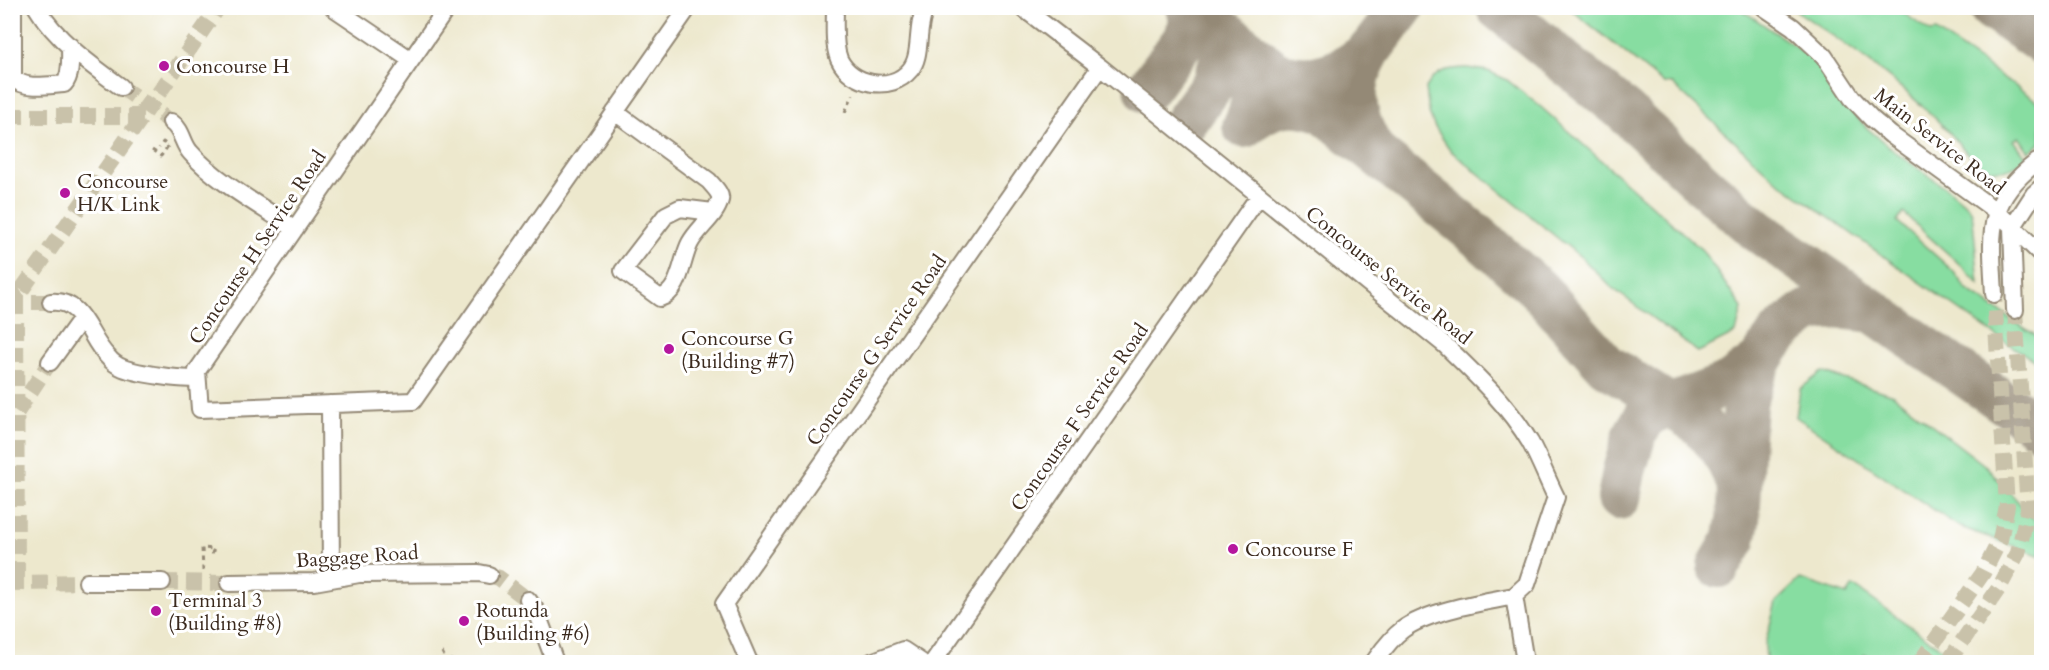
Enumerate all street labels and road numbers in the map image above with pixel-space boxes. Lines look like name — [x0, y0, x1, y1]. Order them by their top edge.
street label: Main Service Road — [1869, 82, 2011, 201]
street label: Concourse H Service Road — [182, 145, 333, 350]
street label: Concourse Service Road — [1300, 200, 1478, 351]
street label: Concourse G Service Road — [800, 249, 953, 451]
street label: Concourse F Service Road — [1004, 318, 1155, 516]
street label: Baggage Road — [295, 539, 420, 574]

